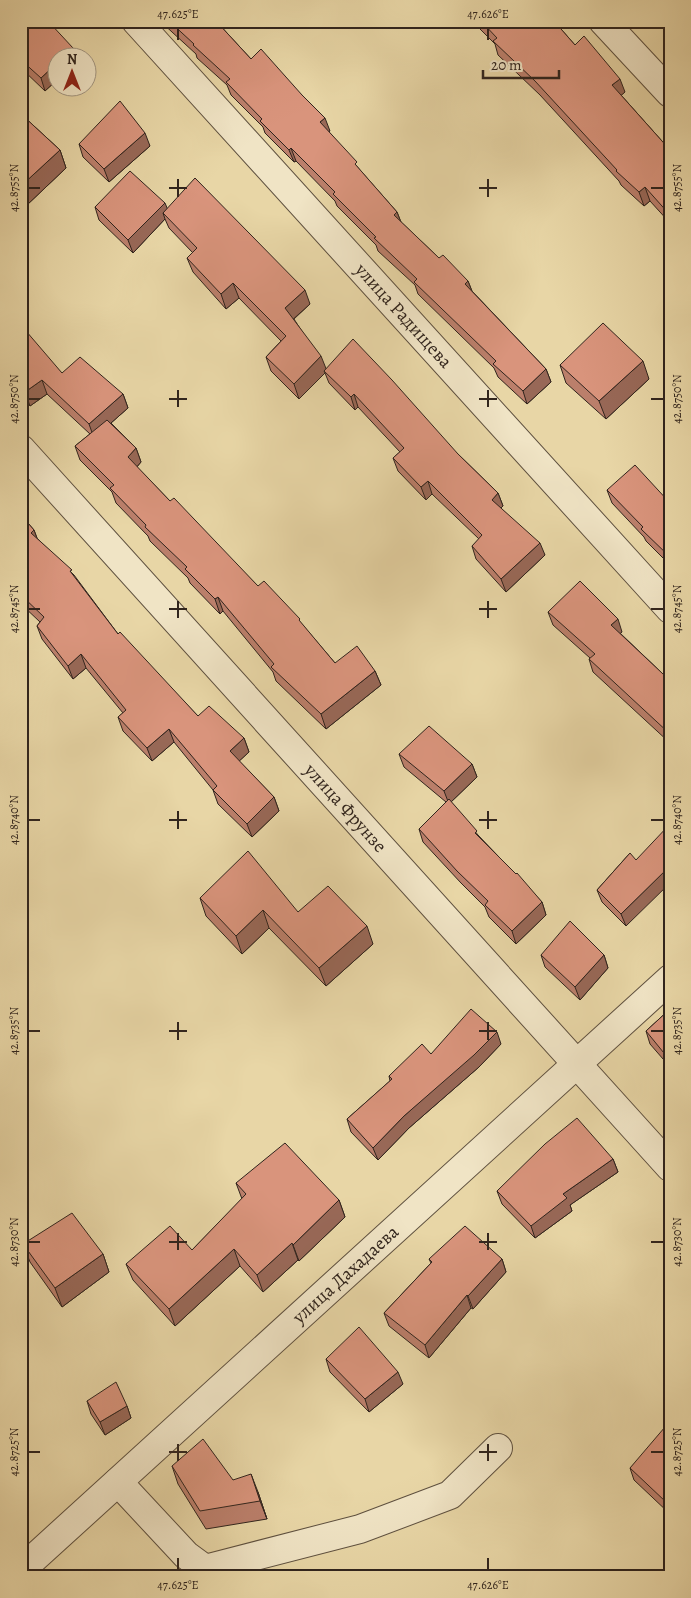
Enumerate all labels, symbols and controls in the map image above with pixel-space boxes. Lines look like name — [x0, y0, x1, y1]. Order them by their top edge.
text: 47.625°E — [157, 6, 199, 22]
text: 47.626°E — [467, 6, 509, 22]
north arrow — [48, 48, 98, 98]
scale bar — [483, 48, 560, 80]
text: N — [67, 50, 77, 69]
text: 20 m — [491, 55, 522, 75]
text: 42.8755°N — [6, 164, 22, 212]
text: 42.8755°N — [669, 164, 685, 212]
street label: улица Радищева — [348, 257, 458, 374]
text: 42.8750°N — [6, 374, 22, 424]
text: 42.8750°N — [669, 374, 685, 424]
text: 42.8745°N — [6, 584, 22, 633]
text: 42.8745°N — [669, 584, 685, 633]
street label: улица Фрунзе — [298, 757, 393, 858]
text: 42.8740°N — [6, 795, 22, 845]
text: 42.8740°N — [669, 795, 685, 845]
text: 42.8735°N — [6, 1007, 22, 1055]
text: 42.8735°N — [669, 1007, 685, 1055]
text: 42.8730°N — [6, 1217, 22, 1267]
text: 42.8730°N — [669, 1217, 685, 1267]
street label: улица Дахадаева — [286, 1219, 405, 1330]
text: 42.8725°N — [6, 1427, 22, 1476]
text: 42.8725°N — [669, 1427, 685, 1476]
text: 47.625°E — [157, 1577, 199, 1593]
text: 47.626°E — [467, 1577, 509, 1593]

